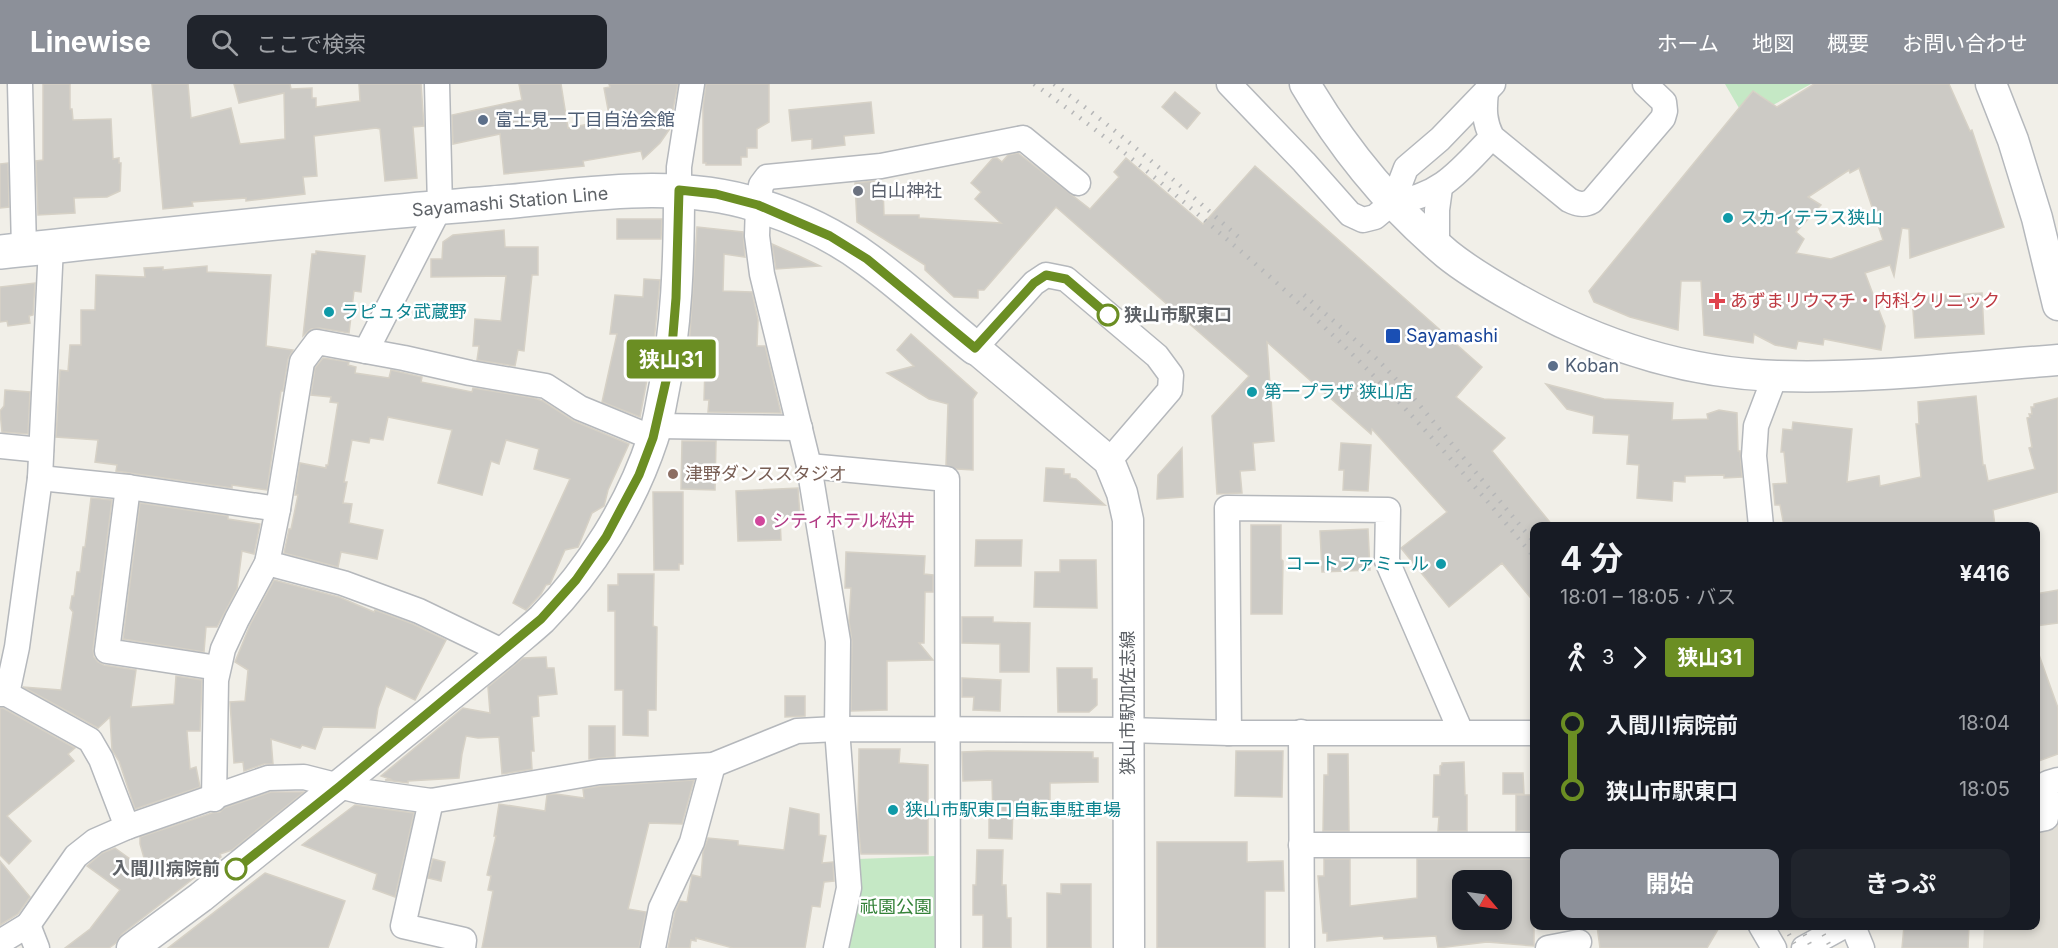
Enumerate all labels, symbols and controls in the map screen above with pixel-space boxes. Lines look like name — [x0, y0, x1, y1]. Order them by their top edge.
search box — [187, 15, 607, 69]
text: Linewise — [30, 25, 151, 59]
icon: search — [208, 26, 241, 59]
text: ここで検索 — [256, 31, 366, 57]
text: ホーム — [1657, 31, 1719, 56]
text: 地図 — [1752, 31, 1794, 56]
text: 概要 — [1827, 31, 1869, 56]
text: お問い合わせ — [1902, 31, 2028, 56]
place label: 富士見一丁目自治会館 — [495, 109, 675, 130]
marker: 富士見一丁目自治会館 — [476, 113, 490, 127]
place label: 白山神社 — [870, 180, 942, 201]
street label: Sayamashi Station Line — [411, 182, 609, 221]
marker: 白山神社 — [851, 184, 865, 198]
place label: スカイテラス狭山 — [1740, 207, 1883, 228]
marker: スカイテラス狭山 — [1721, 211, 1735, 225]
place label: あずまリウマチ・内科クリニック — [1730, 290, 2000, 311]
marker: あずまリウマチ・内科クリニック — [1708, 292, 1726, 310]
place label: ラピュタ武蔵野 — [341, 301, 467, 322]
marker: 狭山市駅東口 — [1097, 304, 1119, 326]
place label: 狭山市駅東口 — [1124, 304, 1232, 325]
marker: ラピュタ武蔵野 — [322, 305, 336, 319]
place label: Sayamashi — [1406, 325, 1498, 346]
marker: Sayamashi — [1384, 327, 1402, 345]
line badge: 狭山31 — [629, 340, 713, 378]
text: 狭山31 — [639, 347, 703, 372]
place label: Koban — [1565, 355, 1619, 376]
marker: Koban — [1546, 359, 1560, 373]
place label: 第一プラザ 狭山店 — [1264, 381, 1413, 402]
marker: 第一プラザ 狭山店 — [1245, 385, 1259, 399]
place label: 津野ダンススタジオ — [685, 463, 847, 484]
marker: 津野ダンススタジオ — [666, 467, 680, 481]
place label: シティホテル松井 — [772, 510, 915, 531]
marker: シティホテル松井 — [753, 514, 767, 528]
text: 4 分 — [1560, 538, 1623, 578]
place label: コートファミール — [1285, 553, 1429, 574]
marker: コートファミール — [1434, 557, 1448, 571]
text: ¥416 — [1960, 560, 2010, 586]
text: 18:01 – 18:05 · バス — [1560, 585, 1736, 609]
street label: 狭山市駅加佐志線 — [1117, 631, 1138, 775]
icon: walk — [1560, 641, 1593, 674]
icon: forward — [1623, 641, 1656, 674]
text: 3 — [1602, 645, 1614, 669]
text: 狭山31 — [1677, 645, 1742, 670]
text: 18:04 — [1958, 711, 2010, 735]
text: 入間川病院前 — [1606, 712, 1738, 738]
text: 18:05 — [1959, 777, 2010, 801]
text: 狭山市駅東口 — [1606, 778, 1738, 804]
place label: 狭山市駅東口自転車駐車場 — [905, 799, 1121, 820]
marker: 狭山市駅東口自転車駐車場 — [886, 803, 900, 817]
button: 開始 — [1560, 849, 1779, 918]
button: きっぷ — [1791, 849, 2010, 918]
place label: 入間川病院前 — [112, 858, 220, 879]
marker: 入間川病院前 — [225, 858, 247, 880]
north arrow — [1452, 870, 1512, 930]
map controls — [1452, 870, 1512, 930]
park label: 祇園公園 — [860, 896, 932, 917]

